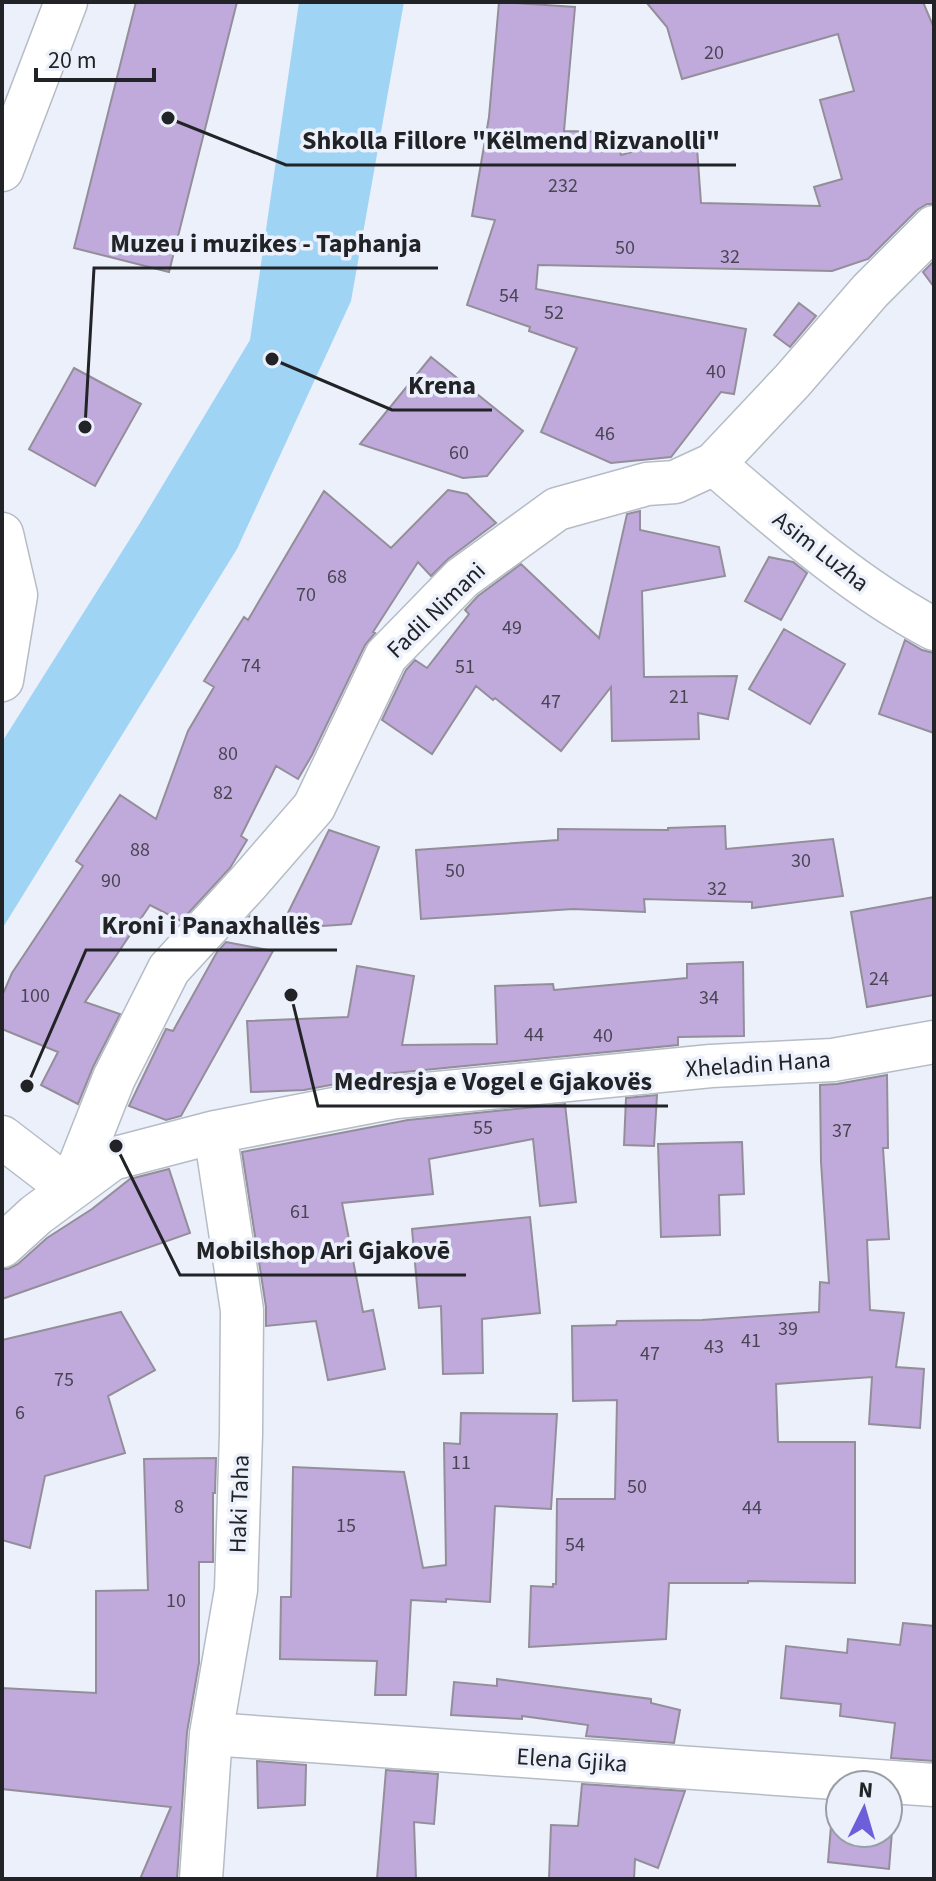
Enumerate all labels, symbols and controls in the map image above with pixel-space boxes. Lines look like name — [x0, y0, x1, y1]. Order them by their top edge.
scale bar — [36, 32, 154, 82]
house number: 20 — [704, 39, 724, 67]
text: 20 m — [48, 43, 97, 78]
callout: Shkolla Fillore "Këlmend Rizvanolli" — [286, 115, 736, 165]
text: Shkolla Fillore "Këlmend Rizvanolli" — [302, 122, 720, 159]
house number: 232 — [548, 172, 578, 200]
callout: Muzeu i muzikes - Taphanja — [94, 218, 438, 268]
text: Muzeu i muzikes - Taphanja — [110, 225, 422, 262]
house number: 50 — [615, 234, 635, 262]
house number: 32 — [720, 243, 740, 271]
house number: 54 — [499, 282, 519, 310]
house number: 52 — [544, 299, 564, 327]
house number: 40 — [706, 358, 726, 386]
callout: Krena — [392, 360, 492, 410]
text: Krena — [408, 367, 476, 404]
house number: 46 — [595, 420, 615, 448]
house number: 60 — [449, 439, 469, 467]
street label: Asim Luzha — [765, 502, 876, 600]
street label: Fadil Nimani — [379, 554, 494, 667]
house number: 68 — [327, 563, 347, 591]
house number: 70 — [296, 581, 316, 609]
house number: 49 — [502, 614, 522, 642]
house number: 74 — [241, 652, 261, 680]
house number: 51 — [455, 653, 475, 681]
house number: 21 — [669, 683, 689, 711]
house number: 47 — [541, 688, 561, 716]
house number: 80 — [218, 740, 238, 768]
house number: 82 — [213, 779, 233, 807]
house number: 88 — [130, 836, 150, 864]
house number: 30 — [791, 847, 811, 875]
house number: 50 — [445, 857, 465, 885]
house number: 90 — [101, 867, 121, 895]
house number: 32 — [707, 875, 727, 903]
callout: Kroni i Panaxhallës — [86, 900, 337, 950]
text: Kroni i Panaxhallës — [102, 907, 320, 944]
house number: 24 — [869, 965, 889, 993]
house number: 100 — [20, 982, 50, 1010]
house number: 34 — [699, 984, 719, 1012]
house number: 44 — [524, 1021, 544, 1049]
house number: 40 — [593, 1022, 613, 1050]
street label: Xheladin Hana — [684, 1042, 832, 1087]
callout: Medresja e Vogel e Gjakovës — [318, 1056, 668, 1106]
text: Medresja e Vogel e Gjakovës — [334, 1063, 652, 1100]
house number: 55 — [473, 1114, 493, 1142]
house number: 37 — [832, 1117, 852, 1145]
house number: 61 — [290, 1198, 310, 1226]
callout: Mobilshop Ari Gjakovē — [180, 1225, 466, 1275]
text: Mobilshop Ari Gjakovē — [196, 1232, 450, 1269]
house number: 39 — [778, 1315, 798, 1343]
house number: 41 — [741, 1327, 761, 1355]
house number: 43 — [704, 1333, 724, 1361]
house number: 47 — [640, 1340, 660, 1368]
house number: 75 — [54, 1366, 74, 1394]
house number: 6 — [15, 1399, 25, 1427]
house number: 11 — [451, 1449, 471, 1477]
street label: Haki Taha — [220, 1454, 259, 1554]
house number: 50 — [627, 1473, 647, 1501]
house number: 8 — [174, 1493, 184, 1521]
house number: 44 — [742, 1494, 762, 1522]
house number: 15 — [336, 1512, 356, 1540]
house number: 54 — [565, 1531, 585, 1559]
house number: 10 — [166, 1587, 186, 1615]
street label: Elena Gjika — [515, 1739, 629, 1782]
north arrow — [824, 1769, 904, 1849]
text: N — [857, 1773, 874, 1807]

